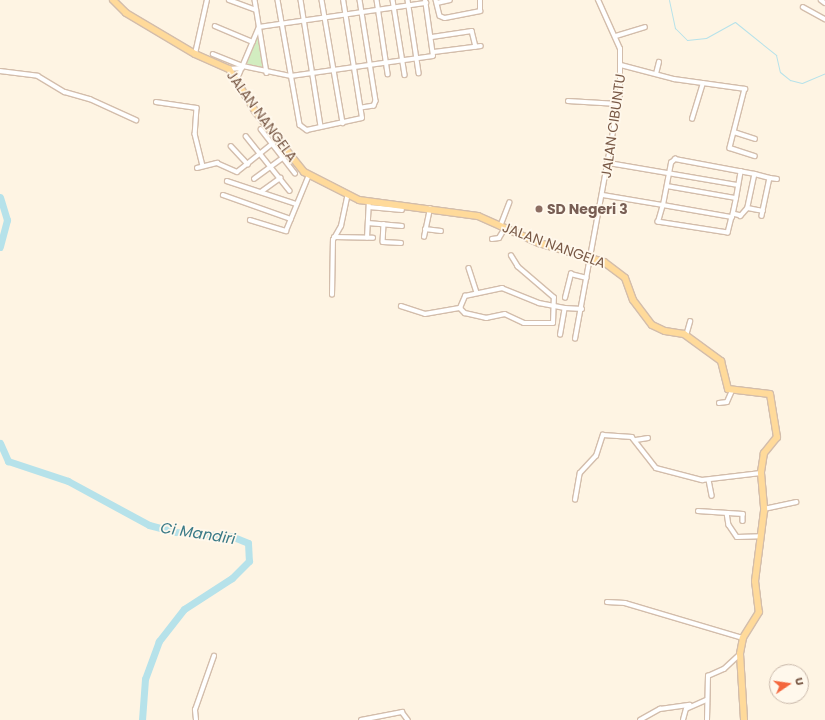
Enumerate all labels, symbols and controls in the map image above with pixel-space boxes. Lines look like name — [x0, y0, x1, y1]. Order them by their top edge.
street label: JALAN NANGELA — [223, 67, 301, 165]
street label: JALAN CIBUNTU — [597, 73, 629, 179]
place label: SD Negeri 3 — [547, 201, 628, 217]
marker: SD Negeri 3 — [534, 204, 544, 214]
street label: JALAN NANGELA — [500, 219, 608, 271]
water label: Ci Mandiri — [159, 518, 237, 548]
north arrow — [769, 664, 809, 704]
text: U — [791, 676, 808, 687]

